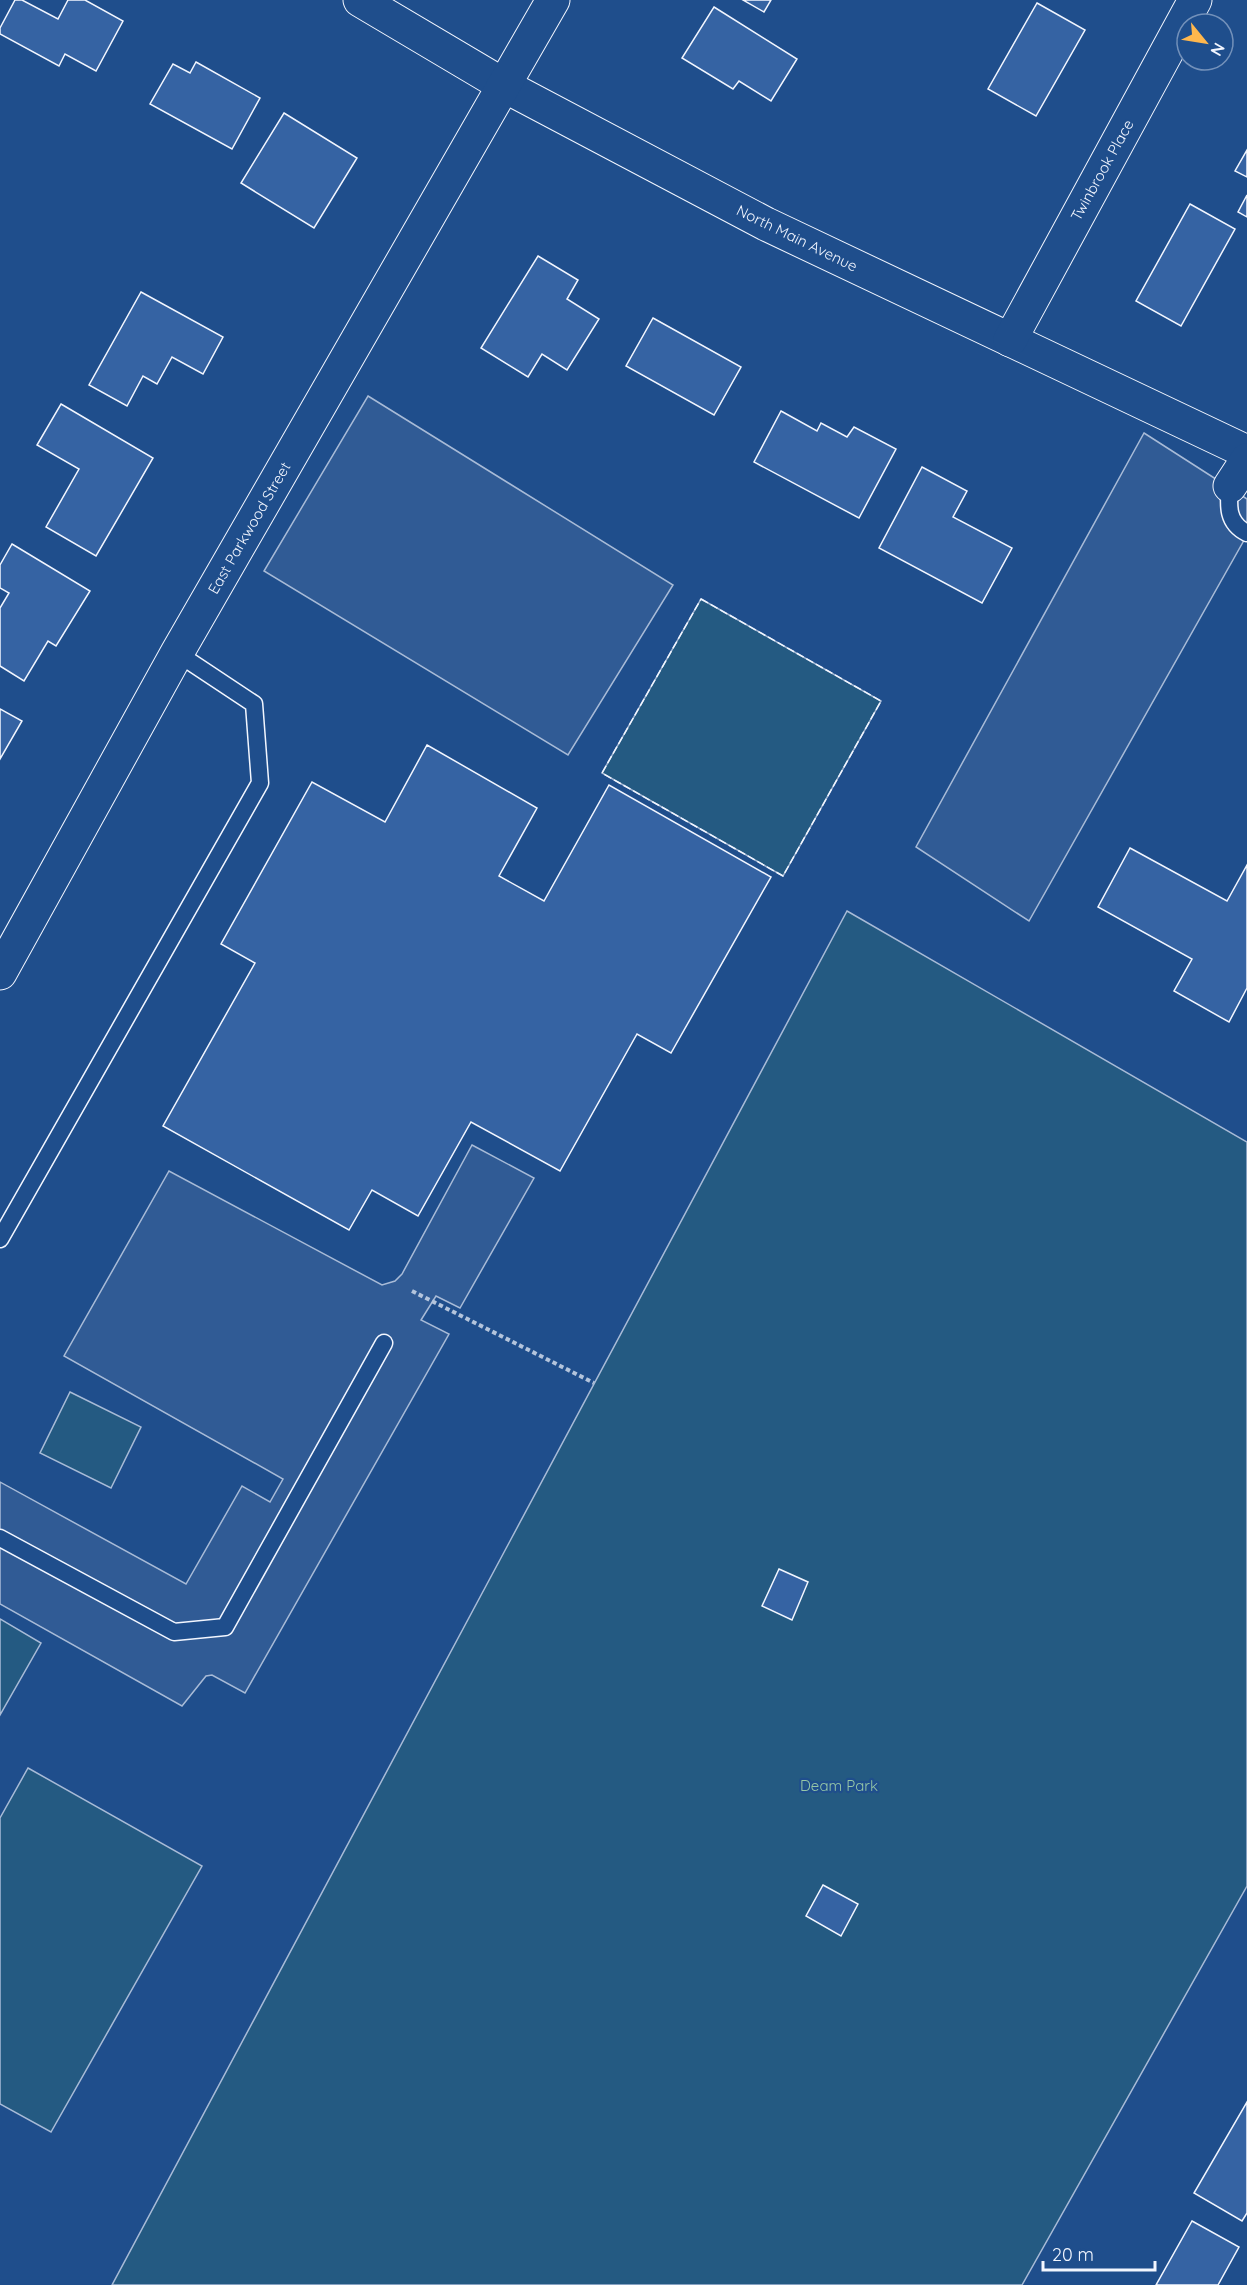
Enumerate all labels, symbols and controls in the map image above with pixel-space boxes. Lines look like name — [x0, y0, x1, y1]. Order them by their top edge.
north arrow — [1175, 12, 1235, 72]
text: N — [1206, 39, 1230, 60]
street label: Twinbrook Place — [1066, 116, 1138, 224]
street label: North Main Avenue — [733, 200, 861, 276]
street label: East Parkwood Street — [203, 459, 295, 597]
park label: Deam Park — [800, 1776, 878, 1795]
scale bar — [1043, 2234, 1156, 2272]
text: 20 m — [1052, 2243, 1094, 2266]

